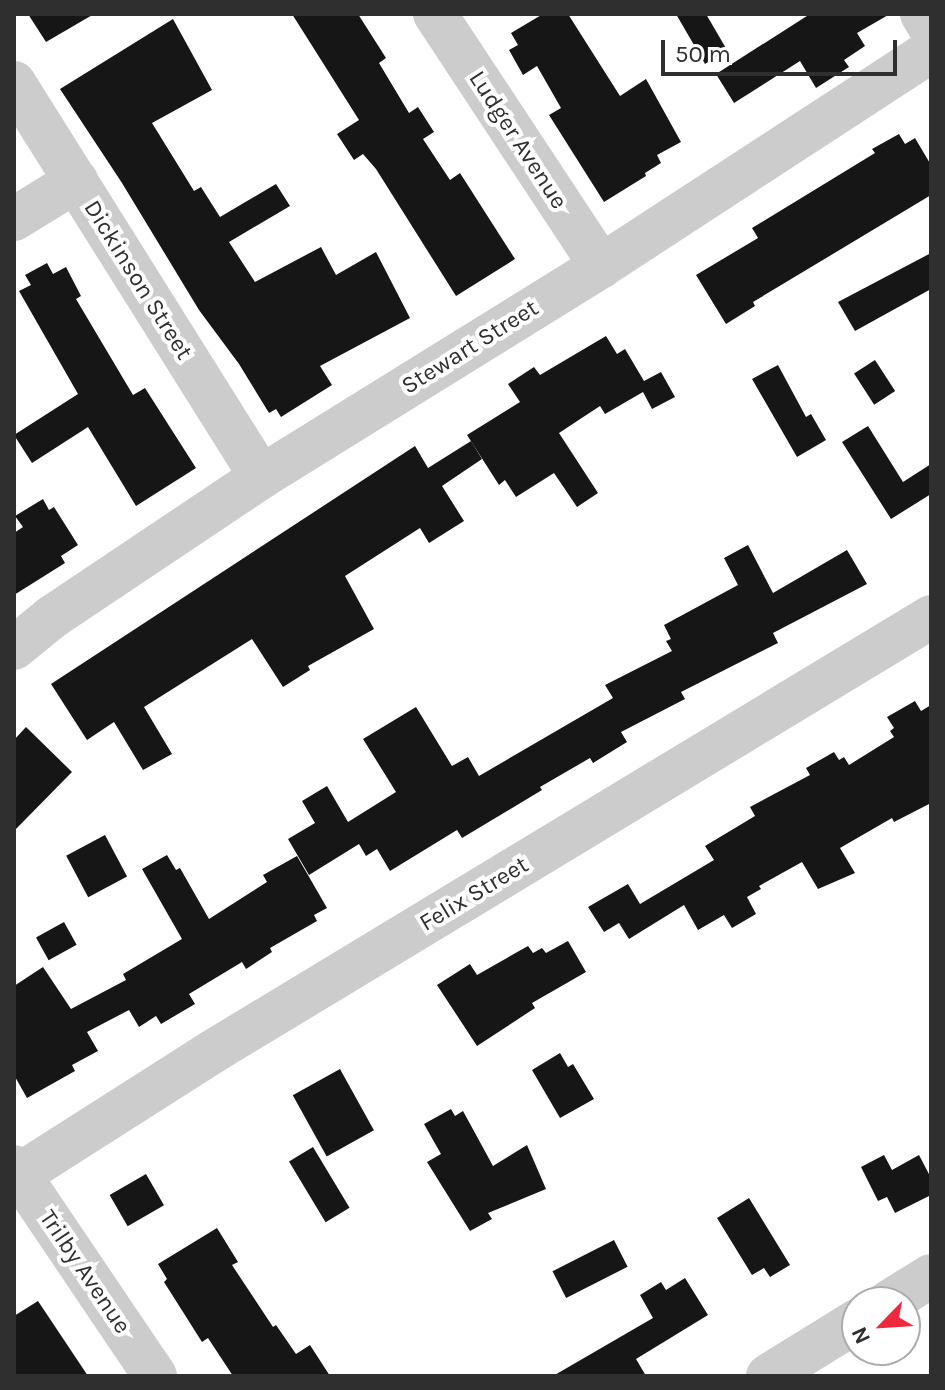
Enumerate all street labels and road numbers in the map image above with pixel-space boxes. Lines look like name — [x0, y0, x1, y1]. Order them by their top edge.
street label: Ludger Avenue — [463, 65, 573, 215]
street label: Dickinson Street — [77, 195, 199, 365]
street label: Stewart Street — [396, 294, 544, 400]
street label: Felix Street — [414, 850, 534, 938]
street label: Trilby Avenue — [33, 1205, 137, 1339]

